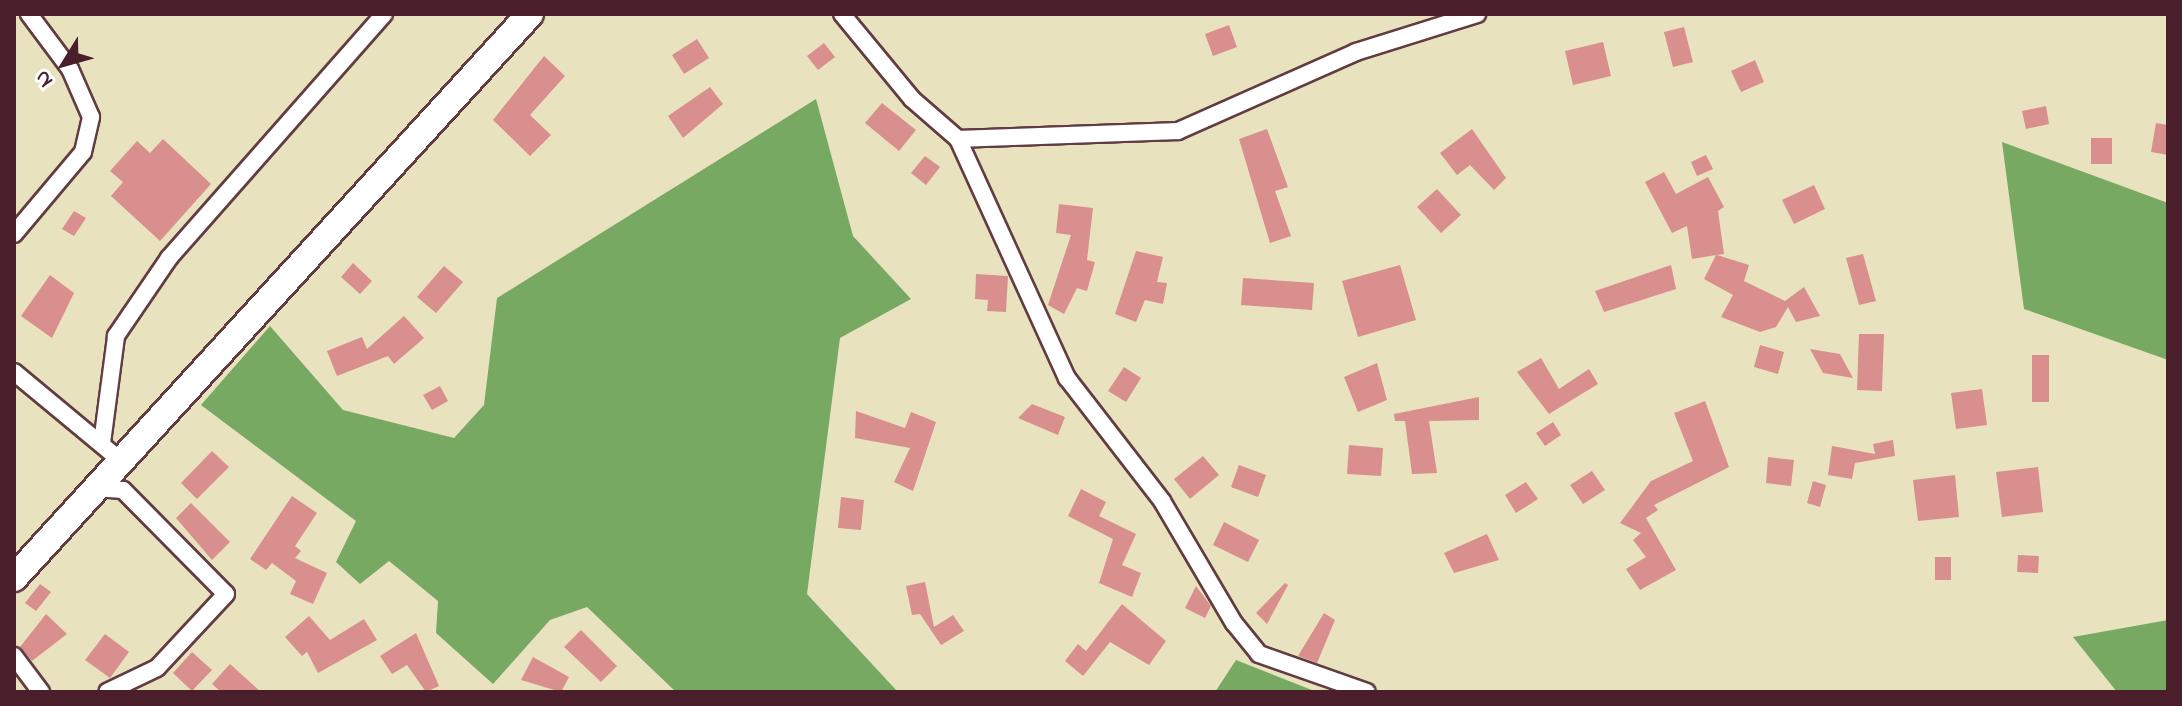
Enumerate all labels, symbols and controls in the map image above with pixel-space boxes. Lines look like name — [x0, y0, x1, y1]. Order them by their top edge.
north arrow — [24, 24, 104, 104]
text: N — [28, 63, 62, 94]

